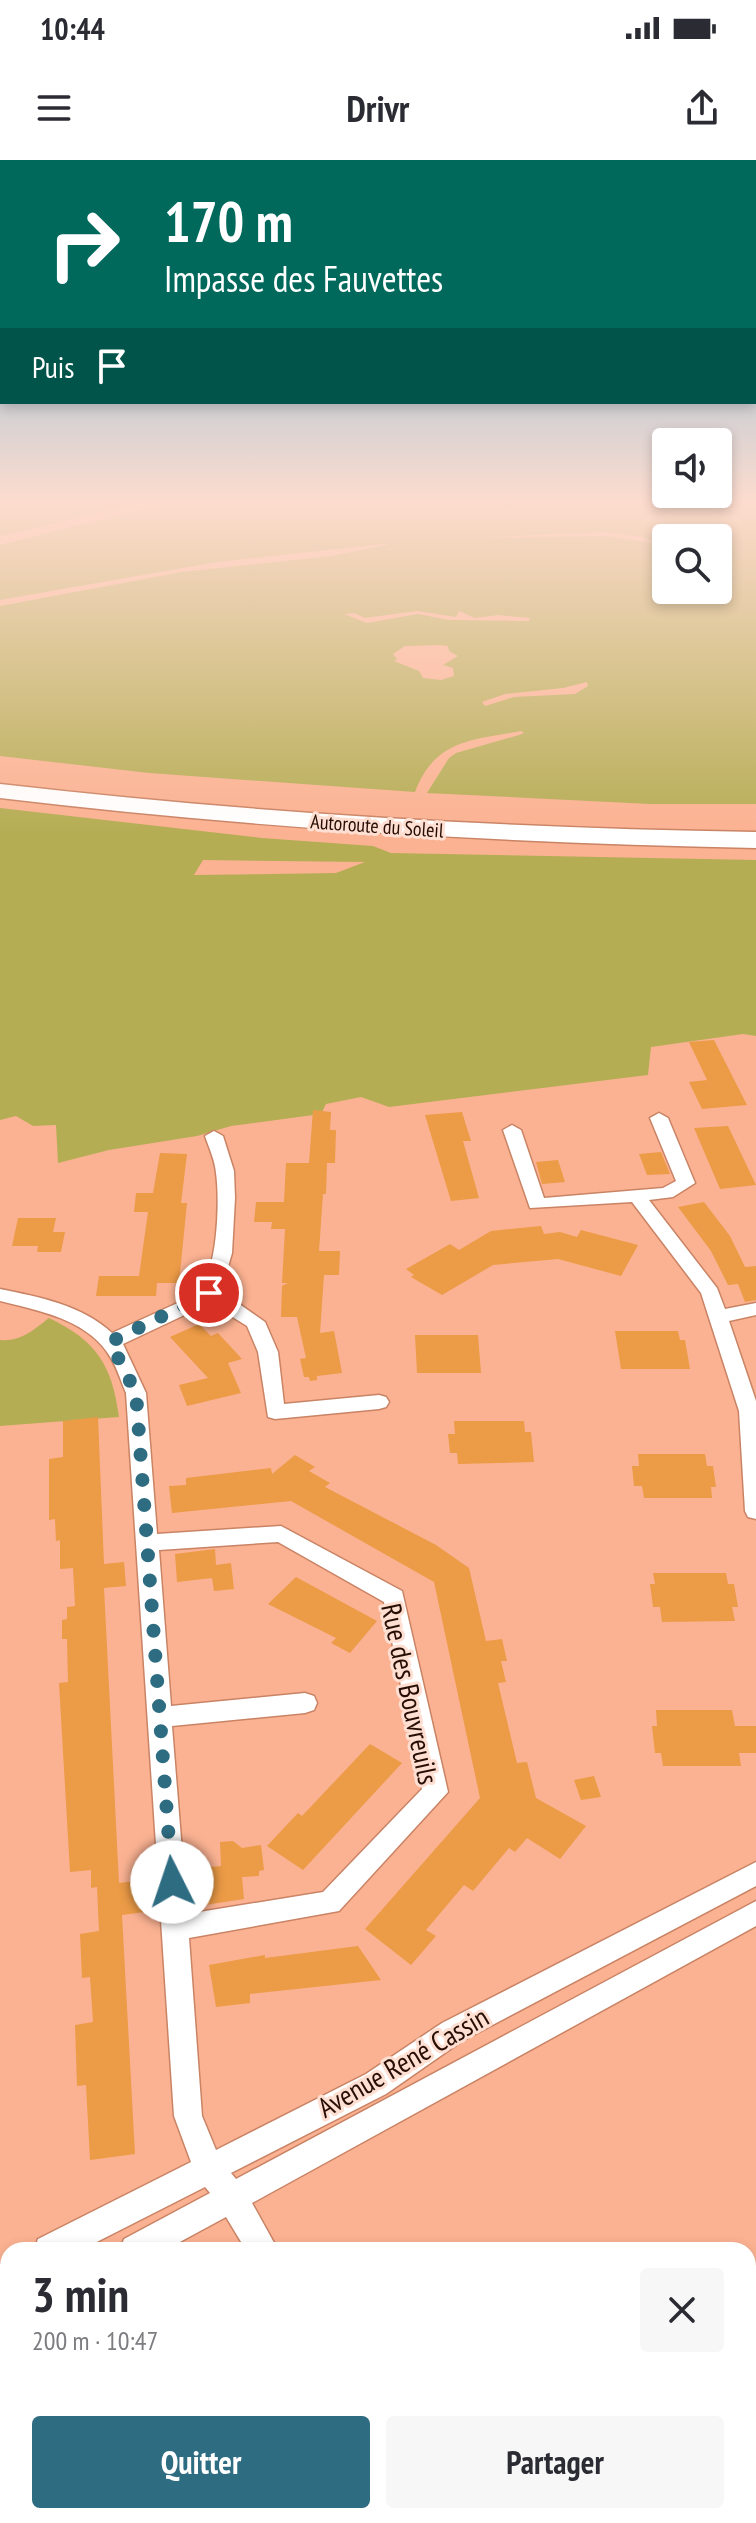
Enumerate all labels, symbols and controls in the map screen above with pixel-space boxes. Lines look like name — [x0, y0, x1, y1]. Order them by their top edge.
text: 10:44 — [40, 9, 105, 48]
text: Drivr — [347, 85, 409, 132]
icon: menu — [32, 86, 76, 130]
icon: share — [680, 86, 724, 130]
text: 170 m — [164, 185, 293, 257]
icon: right — [32, 192, 136, 296]
text: Impasse des Fauvettes — [164, 255, 443, 302]
icon: arrive — [90, 344, 134, 388]
text: Puis — [32, 347, 74, 386]
map controls — [652, 428, 732, 604]
button: sound — [652, 428, 732, 508]
button: search — [652, 524, 732, 604]
street label: Autoroute du Soleil — [310, 808, 445, 844]
pin — [175, 1259, 243, 1327]
icon: arrive — [187, 1271, 231, 1315]
street label: Rue des Bouvreuils — [373, 1600, 448, 1788]
position arrow — [130, 1840, 214, 1924]
street label: Avenue René Cassin — [311, 1998, 495, 2125]
text: 3 min — [32, 2263, 129, 2325]
button: close — [640, 2268, 724, 2352]
text: 200 m · 10:47 — [32, 2324, 158, 2357]
button: Quitter — [32, 2416, 370, 2508]
button: Partager — [386, 2416, 724, 2508]

